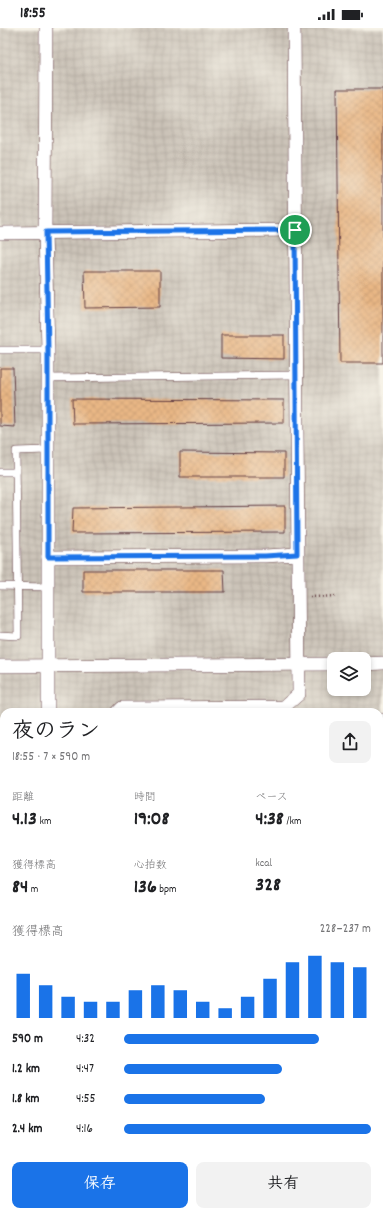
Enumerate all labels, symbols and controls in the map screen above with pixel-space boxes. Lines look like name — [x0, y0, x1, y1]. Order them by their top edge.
text: 18:55 — [20, 3, 46, 25]
pin — [278, 213, 312, 247]
icon: arrive — [284, 219, 306, 241]
map controls — [327, 652, 371, 696]
button: layers — [327, 652, 371, 696]
text: 夜のラン — [12, 717, 100, 748]
button: share — [329, 721, 371, 763]
text: 18:55 · 7 × 590 m — [12, 748, 90, 767]
text: 距離 — [12, 790, 34, 806]
text: 時間 — [134, 790, 156, 806]
text: ペース — [255, 790, 288, 806]
text: 4.13 — [12, 806, 37, 834]
text: 19:08 — [134, 806, 169, 834]
text: 4:38 — [255, 806, 284, 834]
text: km — [37, 814, 51, 830]
text: /km — [284, 814, 302, 830]
text: kcal — [255, 856, 272, 872]
text: 獲得標高 — [12, 858, 56, 874]
text: 心拍数 — [134, 858, 167, 874]
text: 328 — [255, 872, 281, 900]
text: 84 — [12, 874, 28, 902]
text: 136 — [134, 874, 157, 902]
text: m — [28, 882, 38, 898]
text: bpm — [157, 882, 177, 898]
text: 228–237 m — [320, 920, 371, 939]
text: 獲得標高 — [12, 923, 64, 942]
text: 590 m — [12, 1030, 43, 1049]
text: 4:32 — [76, 1030, 95, 1049]
text: 1.2 km — [12, 1060, 40, 1079]
text: 4:47 — [76, 1060, 94, 1079]
text: 1.8 km — [12, 1090, 39, 1109]
text: 4:55 — [76, 1090, 96, 1109]
text: 2.4 km — [12, 1120, 42, 1139]
text: 4:16 — [76, 1120, 93, 1139]
button: 保存 — [12, 1162, 188, 1208]
button: 共有 — [196, 1162, 371, 1208]

